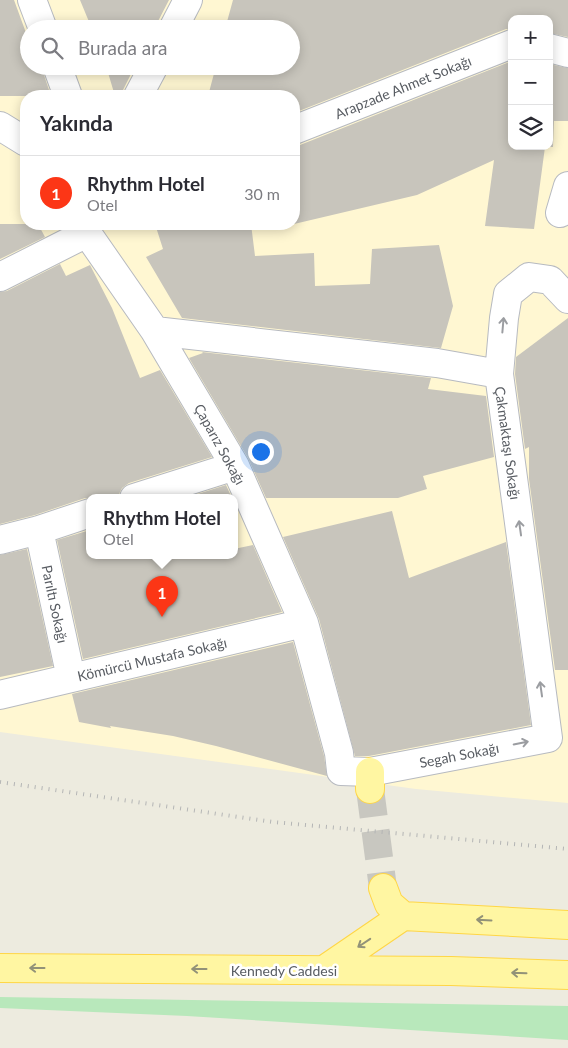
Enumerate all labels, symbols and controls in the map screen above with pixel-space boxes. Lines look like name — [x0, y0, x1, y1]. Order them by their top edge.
map controls — [508, 15, 553, 150]
button: + — [508, 15, 553, 60]
search box — [20, 20, 300, 75]
icon: search — [38, 34, 66, 62]
text: Burada ara — [78, 36, 167, 59]
street label: Arapzade Ahmet Sokağı — [332, 52, 474, 122]
button: − — [508, 60, 553, 105]
button: layers — [508, 105, 553, 150]
text: Yakında — [40, 110, 113, 135]
text: Rhythm Hotel — [87, 172, 205, 195]
text: 1 — [51, 184, 61, 203]
text: 30 m — [244, 184, 280, 203]
text: Otel — [87, 195, 118, 214]
one-way arrow — [498, 318, 508, 334]
street label: Çakmaktaşı Sokağı — [492, 385, 524, 501]
street label: Çaparız Sokağı — [191, 401, 249, 487]
your location — [248, 439, 274, 465]
popup — [86, 494, 238, 559]
text: Rhythm Hotel — [103, 506, 221, 529]
one-way arrow — [515, 521, 525, 537]
text: Otel — [103, 529, 134, 548]
street label: Parıltı Sokağı — [38, 563, 72, 645]
pin: 1 — [146, 576, 178, 617]
street label: Kömürcü Mustafa Sokağı — [75, 633, 229, 685]
one-way arrow — [536, 682, 546, 698]
one-way arrow — [513, 738, 529, 747]
street label: Segah Sokağı — [418, 739, 500, 771]
one-way arrow — [477, 916, 493, 925]
one-way arrow — [357, 938, 371, 948]
street label: Kennedy Caddesi — [231, 962, 337, 979]
one-way arrow — [29, 964, 45, 973]
one-way arrow — [192, 964, 208, 974]
one-way arrow — [512, 969, 528, 978]

